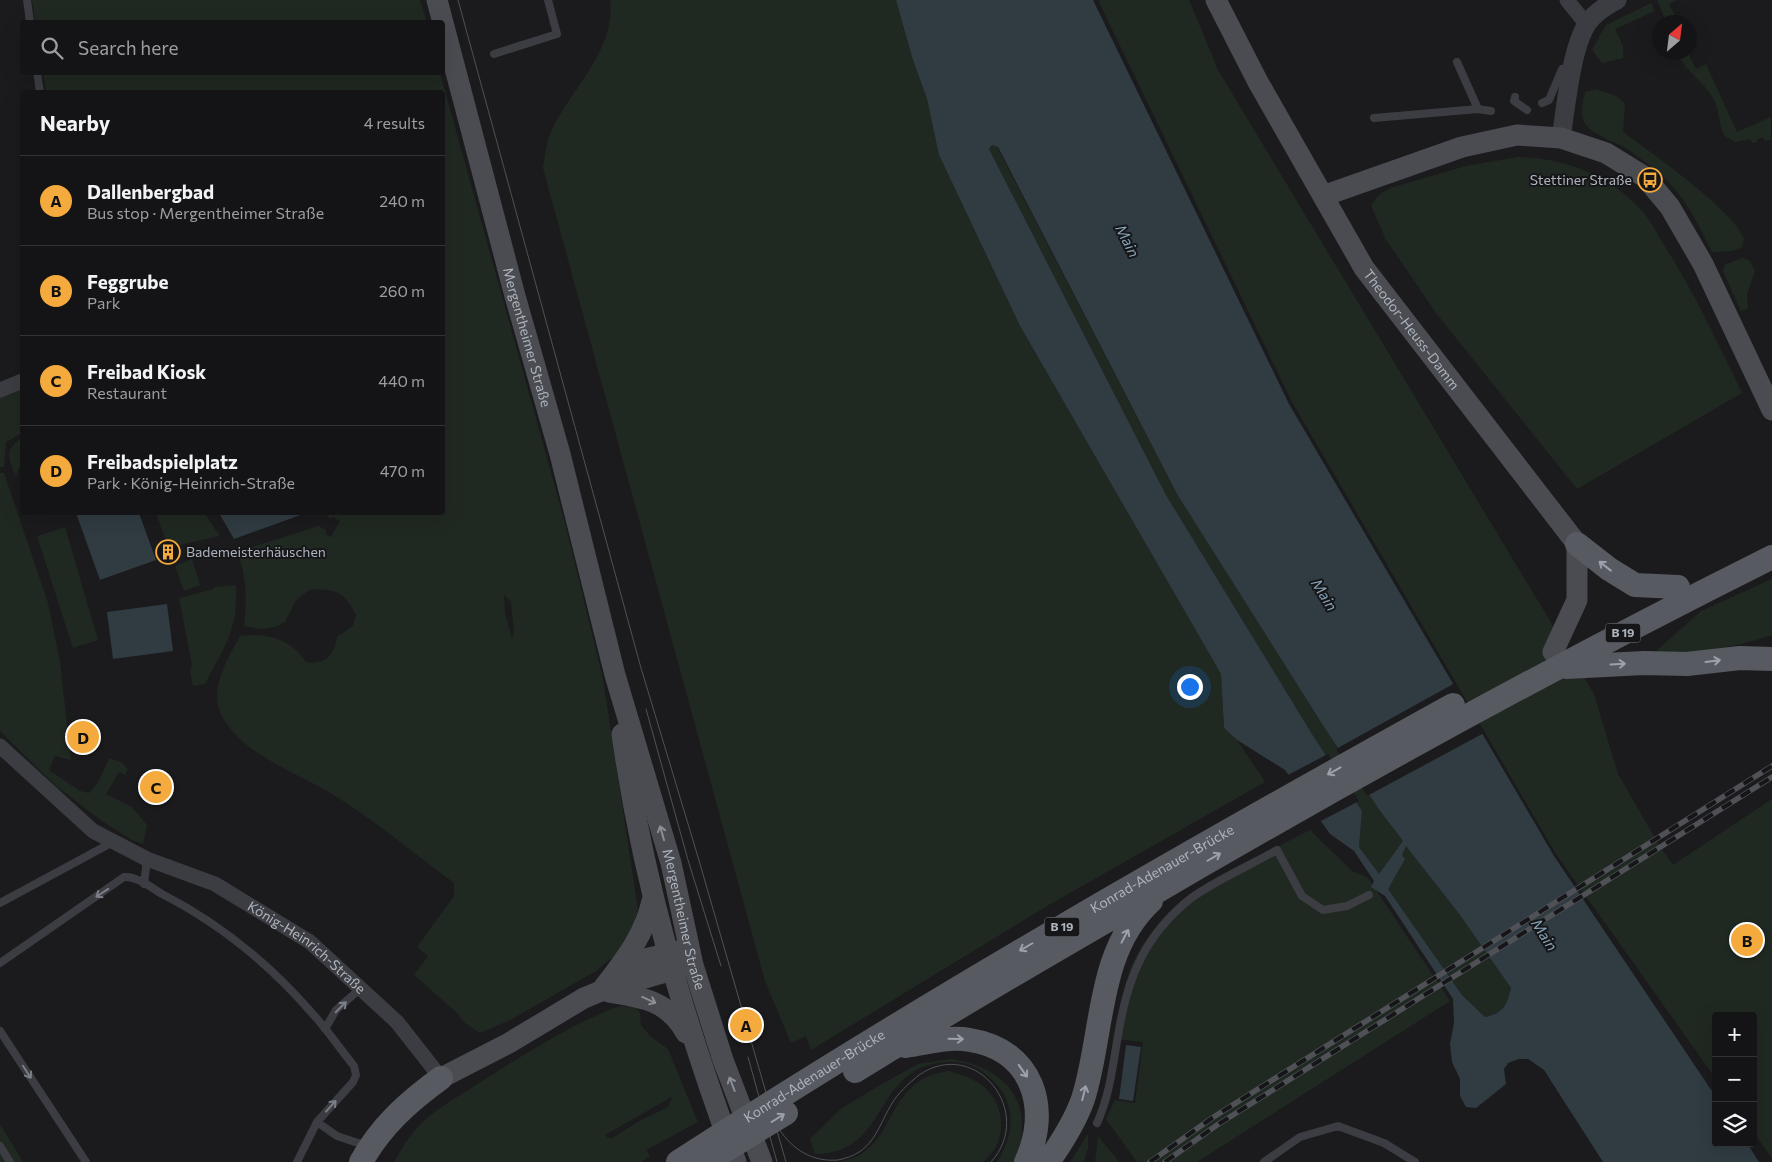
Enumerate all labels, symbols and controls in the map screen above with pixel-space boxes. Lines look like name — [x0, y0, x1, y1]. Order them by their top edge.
north arrow — [1652, 15, 1697, 60]
search box — [20, 20, 445, 75]
icon: search — [38, 34, 66, 62]
text: Search here — [78, 36, 178, 59]
text: Nearby — [40, 110, 110, 135]
text: 4 results — [364, 113, 425, 132]
bus stop icon: Stettiner Straße — [1637, 167, 1663, 193]
place label: Stettiner Straße — [1530, 171, 1632, 188]
text: Dallenbergbad — [87, 180, 214, 203]
text: A — [50, 191, 62, 210]
text: 240 m — [379, 191, 425, 210]
text: Bus stop · Mergentheimer Straße — [87, 203, 324, 222]
water label: Main — [1112, 221, 1144, 260]
street label: Mergentheimer Straße — [500, 265, 555, 409]
street label: Theodor-Heuss-Damm — [1360, 266, 1464, 393]
text: Feggrube — [87, 270, 169, 293]
text: B — [51, 281, 61, 300]
text: 260 m — [379, 281, 425, 300]
text: Park — [87, 293, 120, 312]
text: Freibad Kiosk — [87, 360, 206, 383]
text: C — [51, 371, 61, 390]
text: 440 m — [378, 371, 425, 390]
text: Restaurant — [87, 383, 167, 402]
text: Freibadspielplatz — [87, 450, 238, 473]
text: D — [50, 461, 62, 480]
text: 470 m — [380, 461, 425, 480]
text: Park · König-Heinrich-Straße — [87, 473, 295, 492]
building icon: Bademeisterhäuschen — [155, 539, 181, 565]
place label: Bademeisterhäuschen — [186, 543, 326, 560]
one-way arrow — [1599, 561, 1612, 572]
water label: Main — [1308, 575, 1342, 614]
road number: B 19 — [1606, 624, 1640, 642]
one-way arrow — [1705, 656, 1721, 666]
one-way arrow — [1610, 660, 1626, 669]
your location — [1177, 674, 1203, 700]
pin: D — [67, 718, 99, 756]
one-way arrow — [1327, 767, 1342, 776]
pin: C — [140, 768, 172, 806]
street label: Konrad-Adenauer-Brücke — [1087, 820, 1237, 916]
one-way arrow — [656, 825, 666, 841]
street label: Mergentheimer Straße — [659, 847, 709, 992]
one-way arrow — [1206, 852, 1220, 862]
one-way arrow — [96, 888, 110, 898]
street label: König-Heinrich-Straße — [245, 897, 369, 997]
water label: Main — [1528, 915, 1562, 954]
road number: B 19 — [1044, 918, 1080, 936]
pin: B — [1731, 921, 1763, 959]
one-way arrow — [1120, 929, 1130, 944]
one-way arrow — [1019, 943, 1033, 953]
one-way arrow — [641, 996, 656, 1006]
one-way arrow — [335, 1000, 347, 1013]
pin: A — [730, 1006, 762, 1044]
map controls — [1712, 1012, 1757, 1147]
button: + — [1712, 1012, 1757, 1057]
street label: Konrad-Adenauer-Brücke — [741, 1027, 889, 1125]
one-way arrow — [948, 1034, 964, 1044]
button: − — [1712, 1057, 1757, 1102]
one-way arrow — [1018, 1063, 1028, 1077]
one-way arrow — [22, 1065, 32, 1079]
one-way arrow — [727, 1077, 736, 1092]
one-way arrow — [1080, 1085, 1089, 1101]
one-way arrow — [325, 1100, 337, 1113]
button: layers — [1712, 1102, 1757, 1147]
one-way arrow — [770, 1113, 784, 1123]

